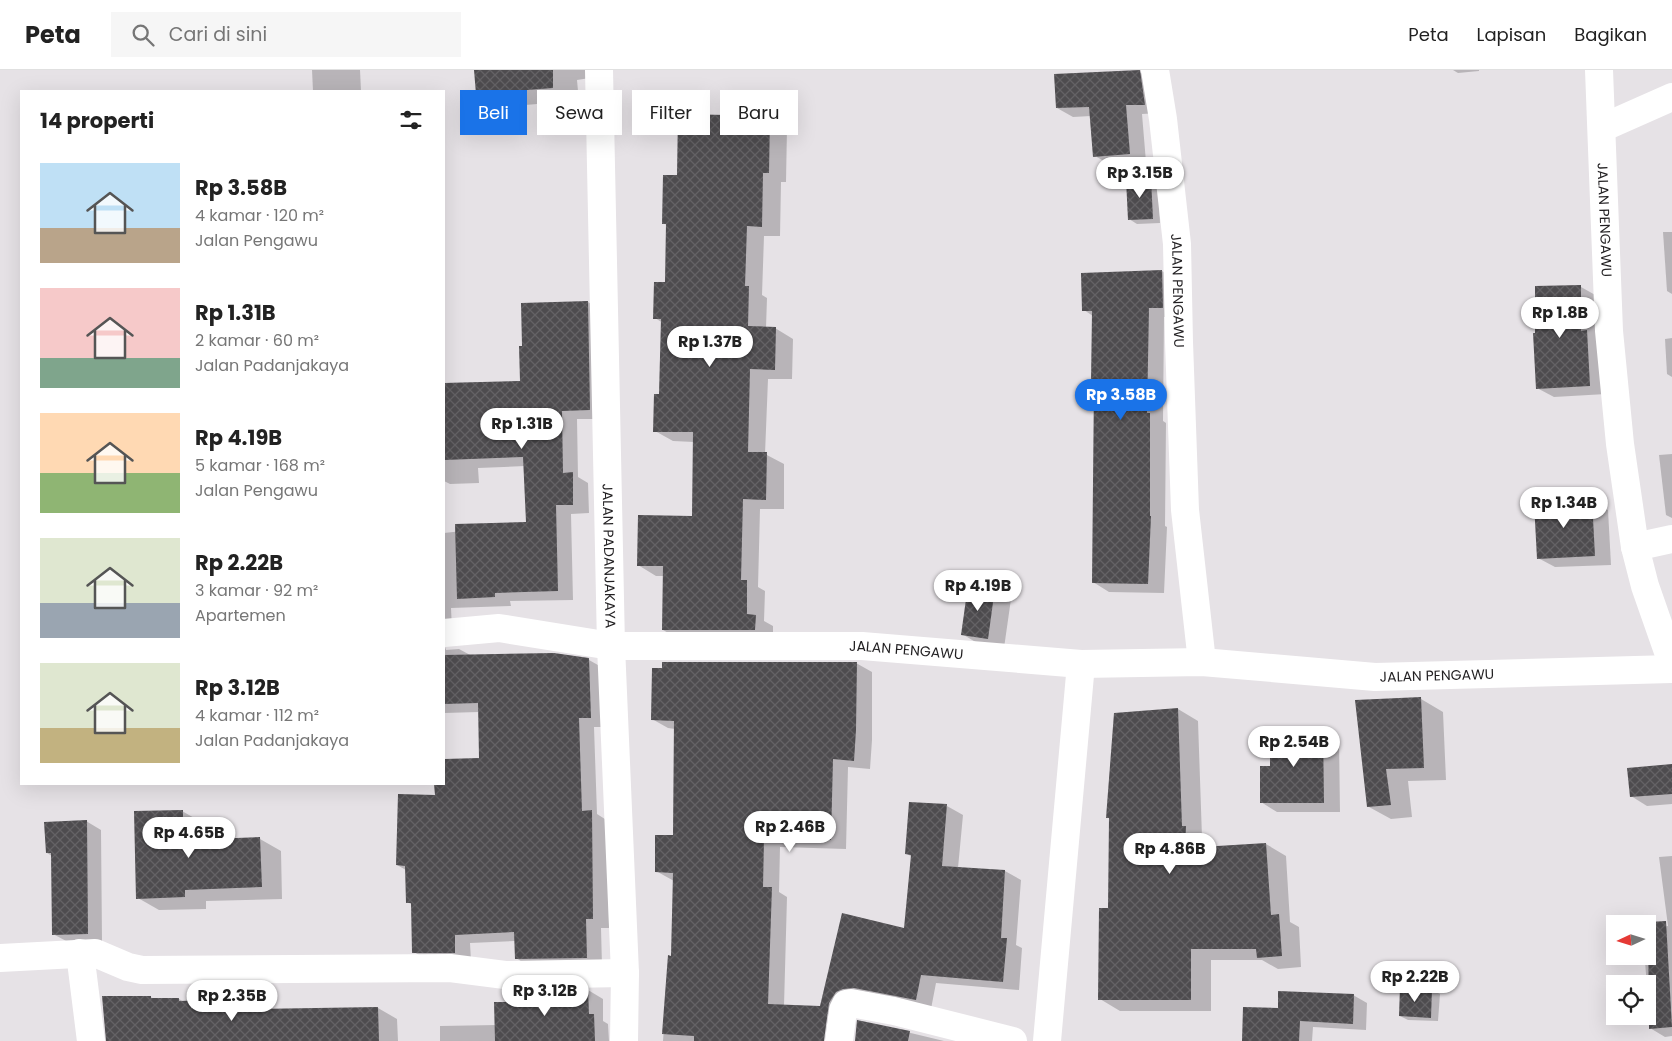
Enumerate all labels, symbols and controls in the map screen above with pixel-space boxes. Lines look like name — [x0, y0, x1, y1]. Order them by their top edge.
search box — [111, 12, 461, 57]
text: Peta — [25, 18, 81, 51]
icon: search — [129, 21, 157, 49]
text: Cari di sini — [169, 21, 267, 48]
text: Peta — [1408, 22, 1449, 47]
text: Lapisan — [1477, 22, 1546, 47]
text: Bagikan — [1574, 22, 1647, 47]
chip: Beli — [460, 90, 527, 135]
chip: Sewa — [537, 90, 622, 135]
chip: Filter — [632, 90, 710, 135]
chip: Baru — [720, 90, 798, 135]
text: 14 properti — [40, 106, 154, 135]
icon: filters — [397, 106, 425, 134]
pin: Rp 3.15B — [1088, 156, 1192, 199]
text: Rp 3.15B — [1107, 161, 1173, 184]
street label: JALAN PENGAWU — [1593, 162, 1617, 278]
text: Rp 3.58B — [195, 173, 287, 202]
icon: home — [80, 183, 140, 243]
text: 4 kamar · 120 m² — [195, 204, 324, 227]
text: Jalan Pengawu — [195, 229, 318, 252]
street label: JALAN PENGAWU — [1166, 232, 1189, 348]
pin: Rp 1.8B — [1514, 296, 1606, 339]
text: Rp 1.31B — [195, 298, 276, 327]
text: Rp 1.8B — [1532, 301, 1588, 324]
icon: home — [80, 308, 140, 368]
pin: Rp 1.37B — [658, 326, 762, 368]
text: 2 kamar · 60 m² — [195, 329, 319, 352]
text: Rp 1.37B — [678, 330, 742, 353]
text: Jalan Padanjakaya — [195, 354, 349, 377]
pin: Rp 3.58B — [1069, 378, 1173, 421]
text: Rp 3.58B — [1086, 383, 1156, 406]
pin: Rp 1.31B — [470, 408, 574, 450]
text: Rp 1.31B — [491, 412, 553, 435]
text: Rp 4.19B — [195, 423, 282, 452]
icon: home — [80, 433, 140, 493]
text: 5 kamar · 168 m² — [195, 454, 325, 477]
text: Jalan Pengawu — [195, 479, 318, 502]
street label: JALAN PADANJAKAYA — [598, 483, 621, 629]
pin: Rp 1.34B — [1512, 486, 1616, 529]
text: Rp 1.34B — [1531, 491, 1597, 514]
text: Rp 2.22B — [195, 548, 283, 577]
icon: home — [80, 558, 140, 618]
pin: Rp 4.19B — [926, 570, 1030, 612]
text: Rp 4.19B — [945, 574, 1011, 597]
text: 3 kamar · 92 m² — [195, 579, 318, 602]
text: Apartemen — [195, 604, 286, 627]
street label: JALAN PENGAWU — [849, 636, 964, 664]
street label: JALAN PENGAWU — [1379, 664, 1494, 687]
text: Rp 3.12B — [195, 673, 280, 702]
icon: home — [80, 683, 140, 743]
text: 4 kamar · 112 m² — [195, 704, 319, 727]
pin: Rp 2.54B — [1242, 726, 1346, 768]
text: Jalan Padanjakaya — [195, 729, 349, 752]
text: Rp 2.54B — [1259, 730, 1329, 753]
pin: Rp 2.46B — [738, 810, 842, 853]
text: Rp 2.46B — [755, 815, 825, 838]
pin: Rp 4.65B — [137, 816, 241, 859]
text: Rp 4.65B — [153, 821, 225, 844]
pin: Rp 4.86B — [1118, 832, 1222, 875]
text: Rp 4.86B — [1134, 837, 1206, 860]
north arrow — [1606, 915, 1656, 965]
map controls — [1606, 915, 1656, 1025]
pin: Rp 2.22B — [1363, 960, 1467, 1003]
text: Rp 2.22B — [1381, 965, 1449, 988]
pin: Rp 3.12B — [493, 974, 597, 1017]
button: locate — [1606, 975, 1656, 1025]
text: Rp 3.12B — [513, 979, 577, 1002]
pin: Rp 2.35B — [180, 980, 284, 1022]
text: Rp 2.35B — [198, 984, 266, 1007]

